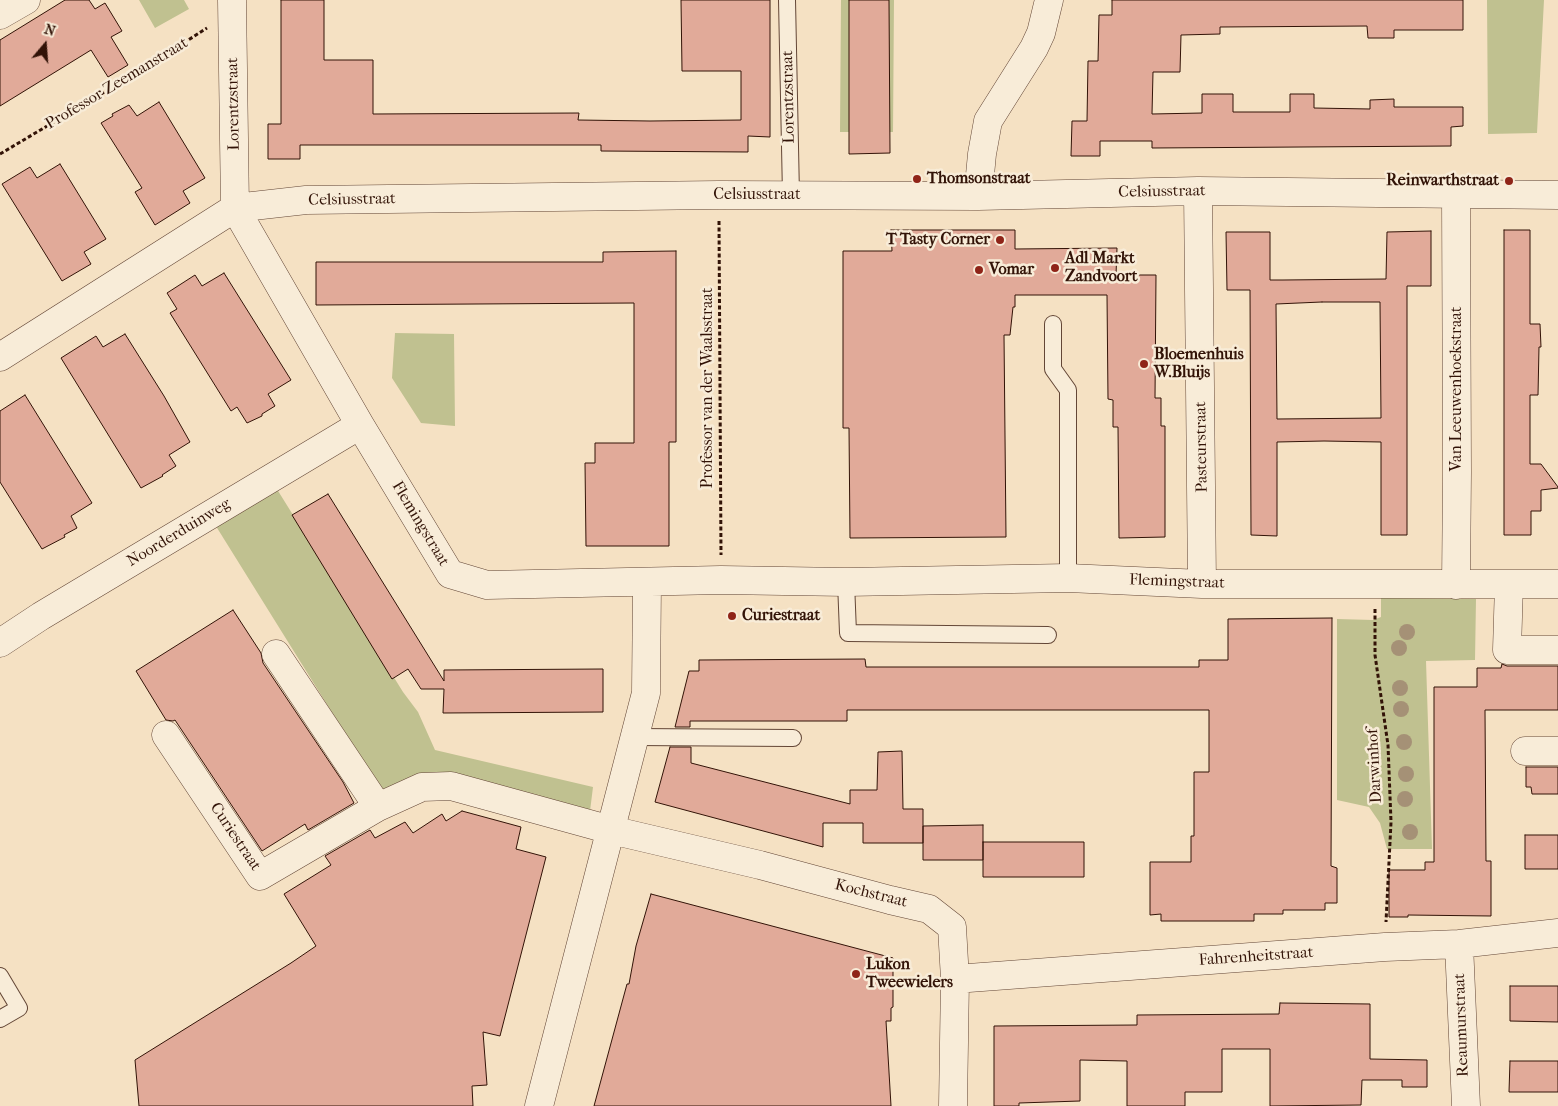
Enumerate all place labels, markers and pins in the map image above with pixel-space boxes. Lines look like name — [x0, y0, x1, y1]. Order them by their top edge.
place label: Thomsonstraat — [927, 169, 1030, 189]
place label: Reinwarthstraat — [1386, 171, 1499, 191]
marker: Thomsonstraat — [911, 173, 923, 185]
marker: Reinwarthstraat — [1503, 175, 1515, 187]
place label: T Tasty Corner — [886, 230, 990, 250]
marker: T Tasty Corner — [994, 234, 1006, 246]
place label: Adl Markt Zandvoort — [1065, 249, 1137, 287]
place label: Vomar — [989, 260, 1034, 280]
marker: Adl Markt Zandvoort — [1049, 262, 1061, 274]
marker: Vomar — [973, 264, 985, 276]
place label: Bloemenhuis W.Bluijs — [1154, 345, 1244, 383]
marker: Bloemenhuis W.Bluijs — [1138, 358, 1150, 370]
place label: Curiestraat — [742, 606, 820, 626]
marker: Curiestraat — [726, 610, 738, 622]
place label: Lukon Tweewielers — [866, 955, 953, 993]
marker: Lukon Tweewielers — [850, 968, 862, 980]

